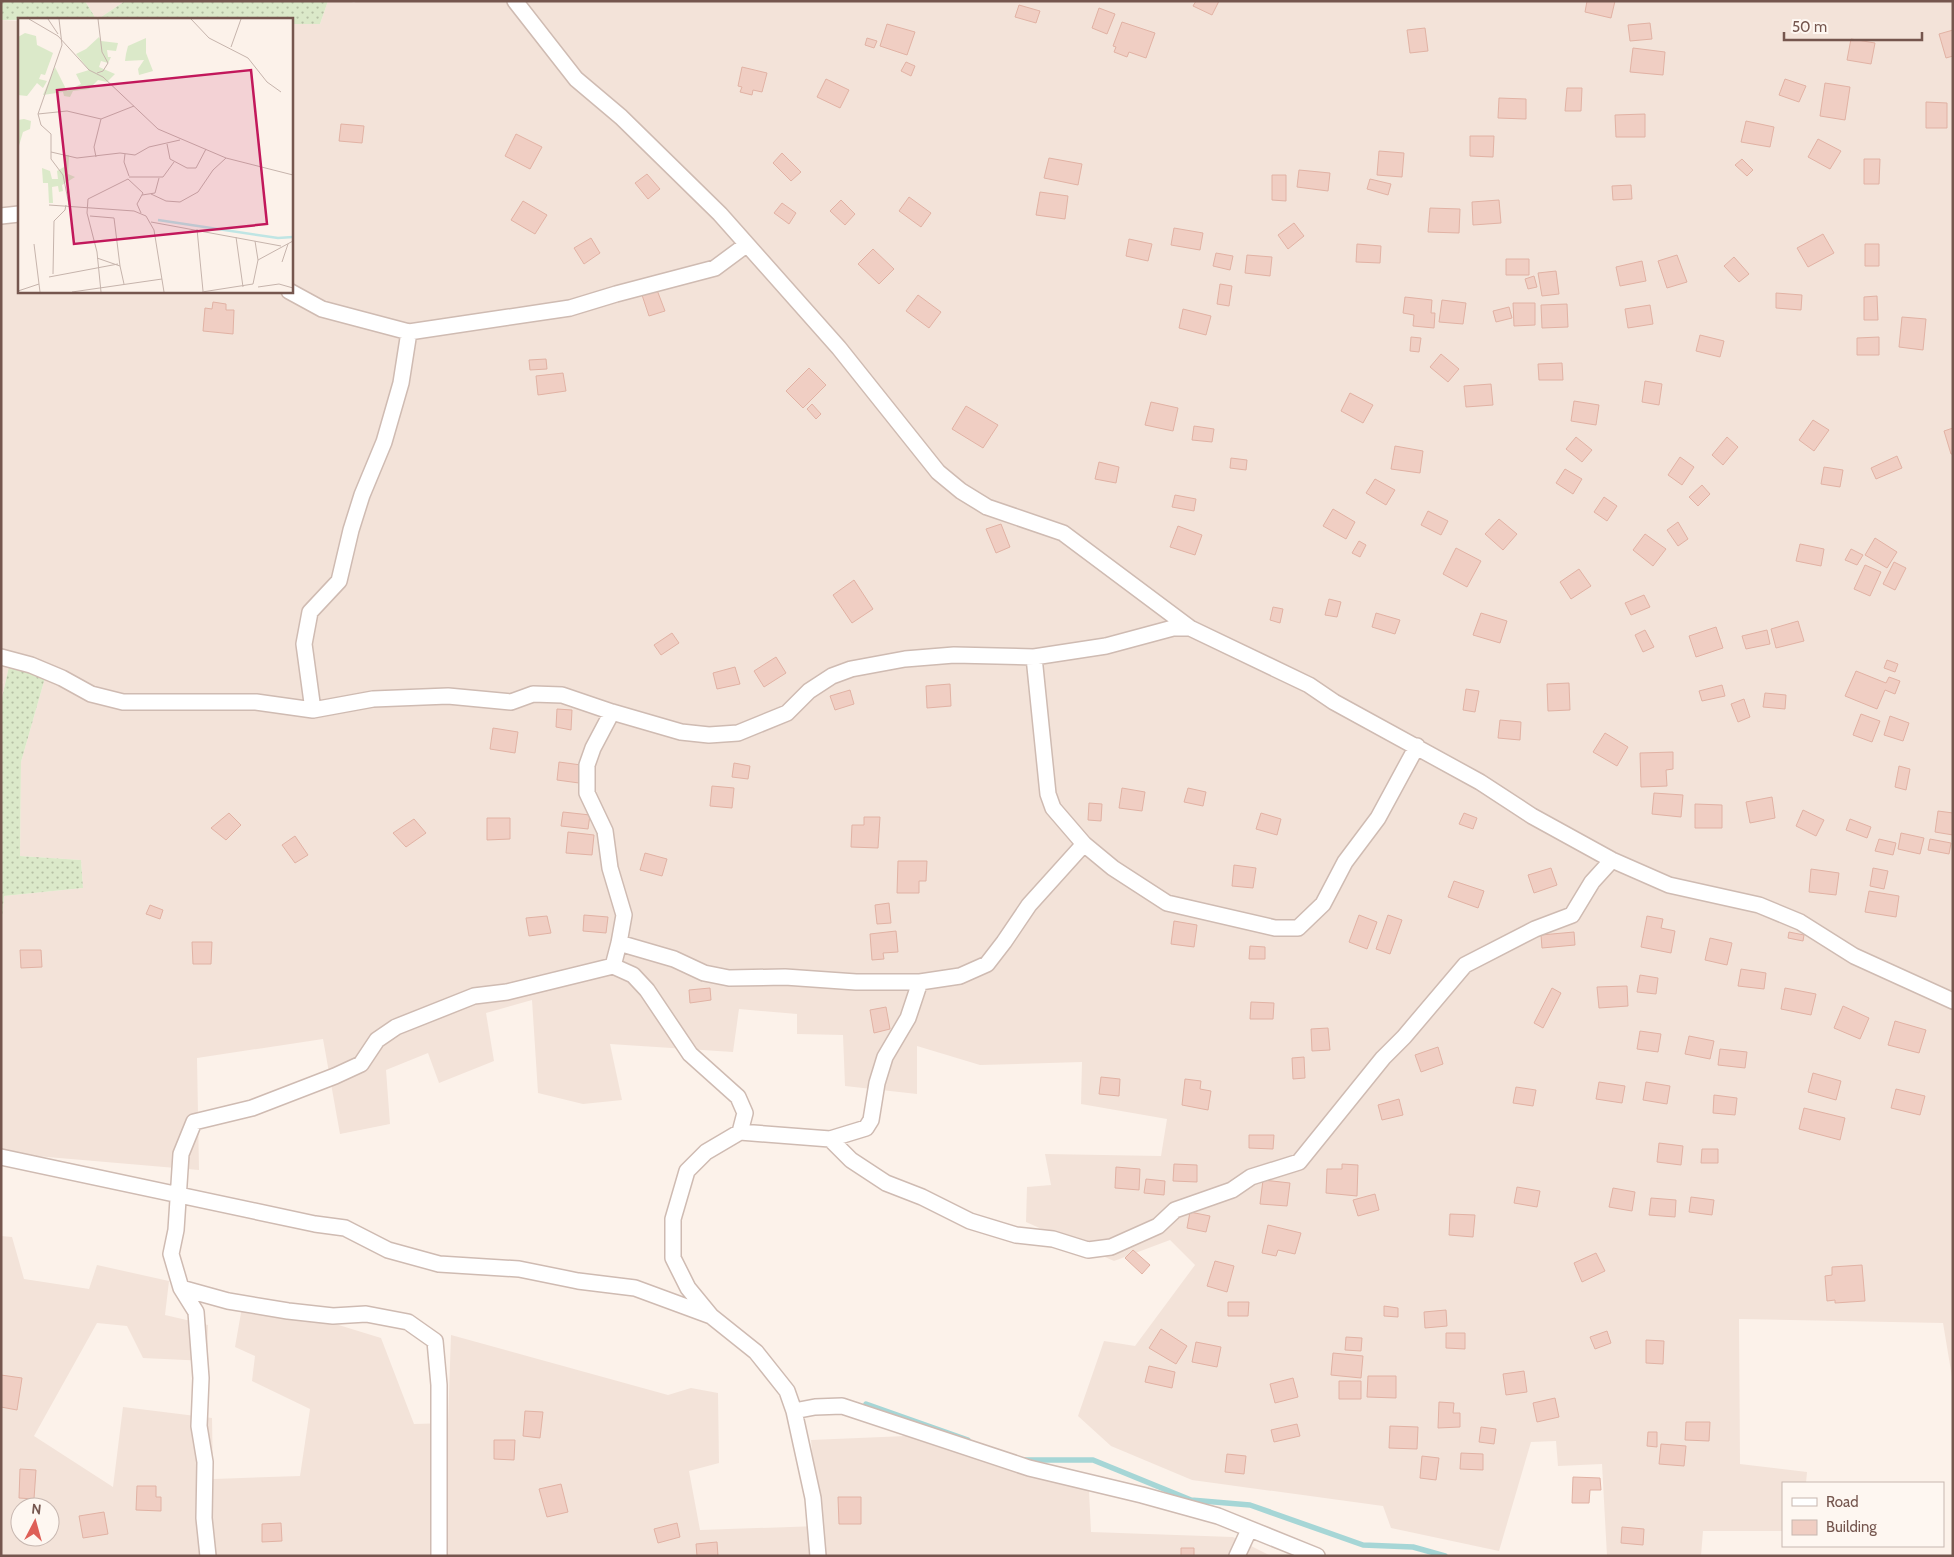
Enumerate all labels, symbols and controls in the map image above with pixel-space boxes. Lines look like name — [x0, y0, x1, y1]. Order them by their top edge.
scale bar — [1784, 10, 1922, 42]
inset map — [18, 18, 292, 292]
text: 50 m — [1792, 18, 1827, 36]
legend — [1782, 1482, 1944, 1547]
text: Road — [1826, 1493, 1859, 1511]
north arrow — [10, 1497, 60, 1547]
text: N — [30, 1500, 42, 1519]
text: Building — [1826, 1518, 1877, 1536]

